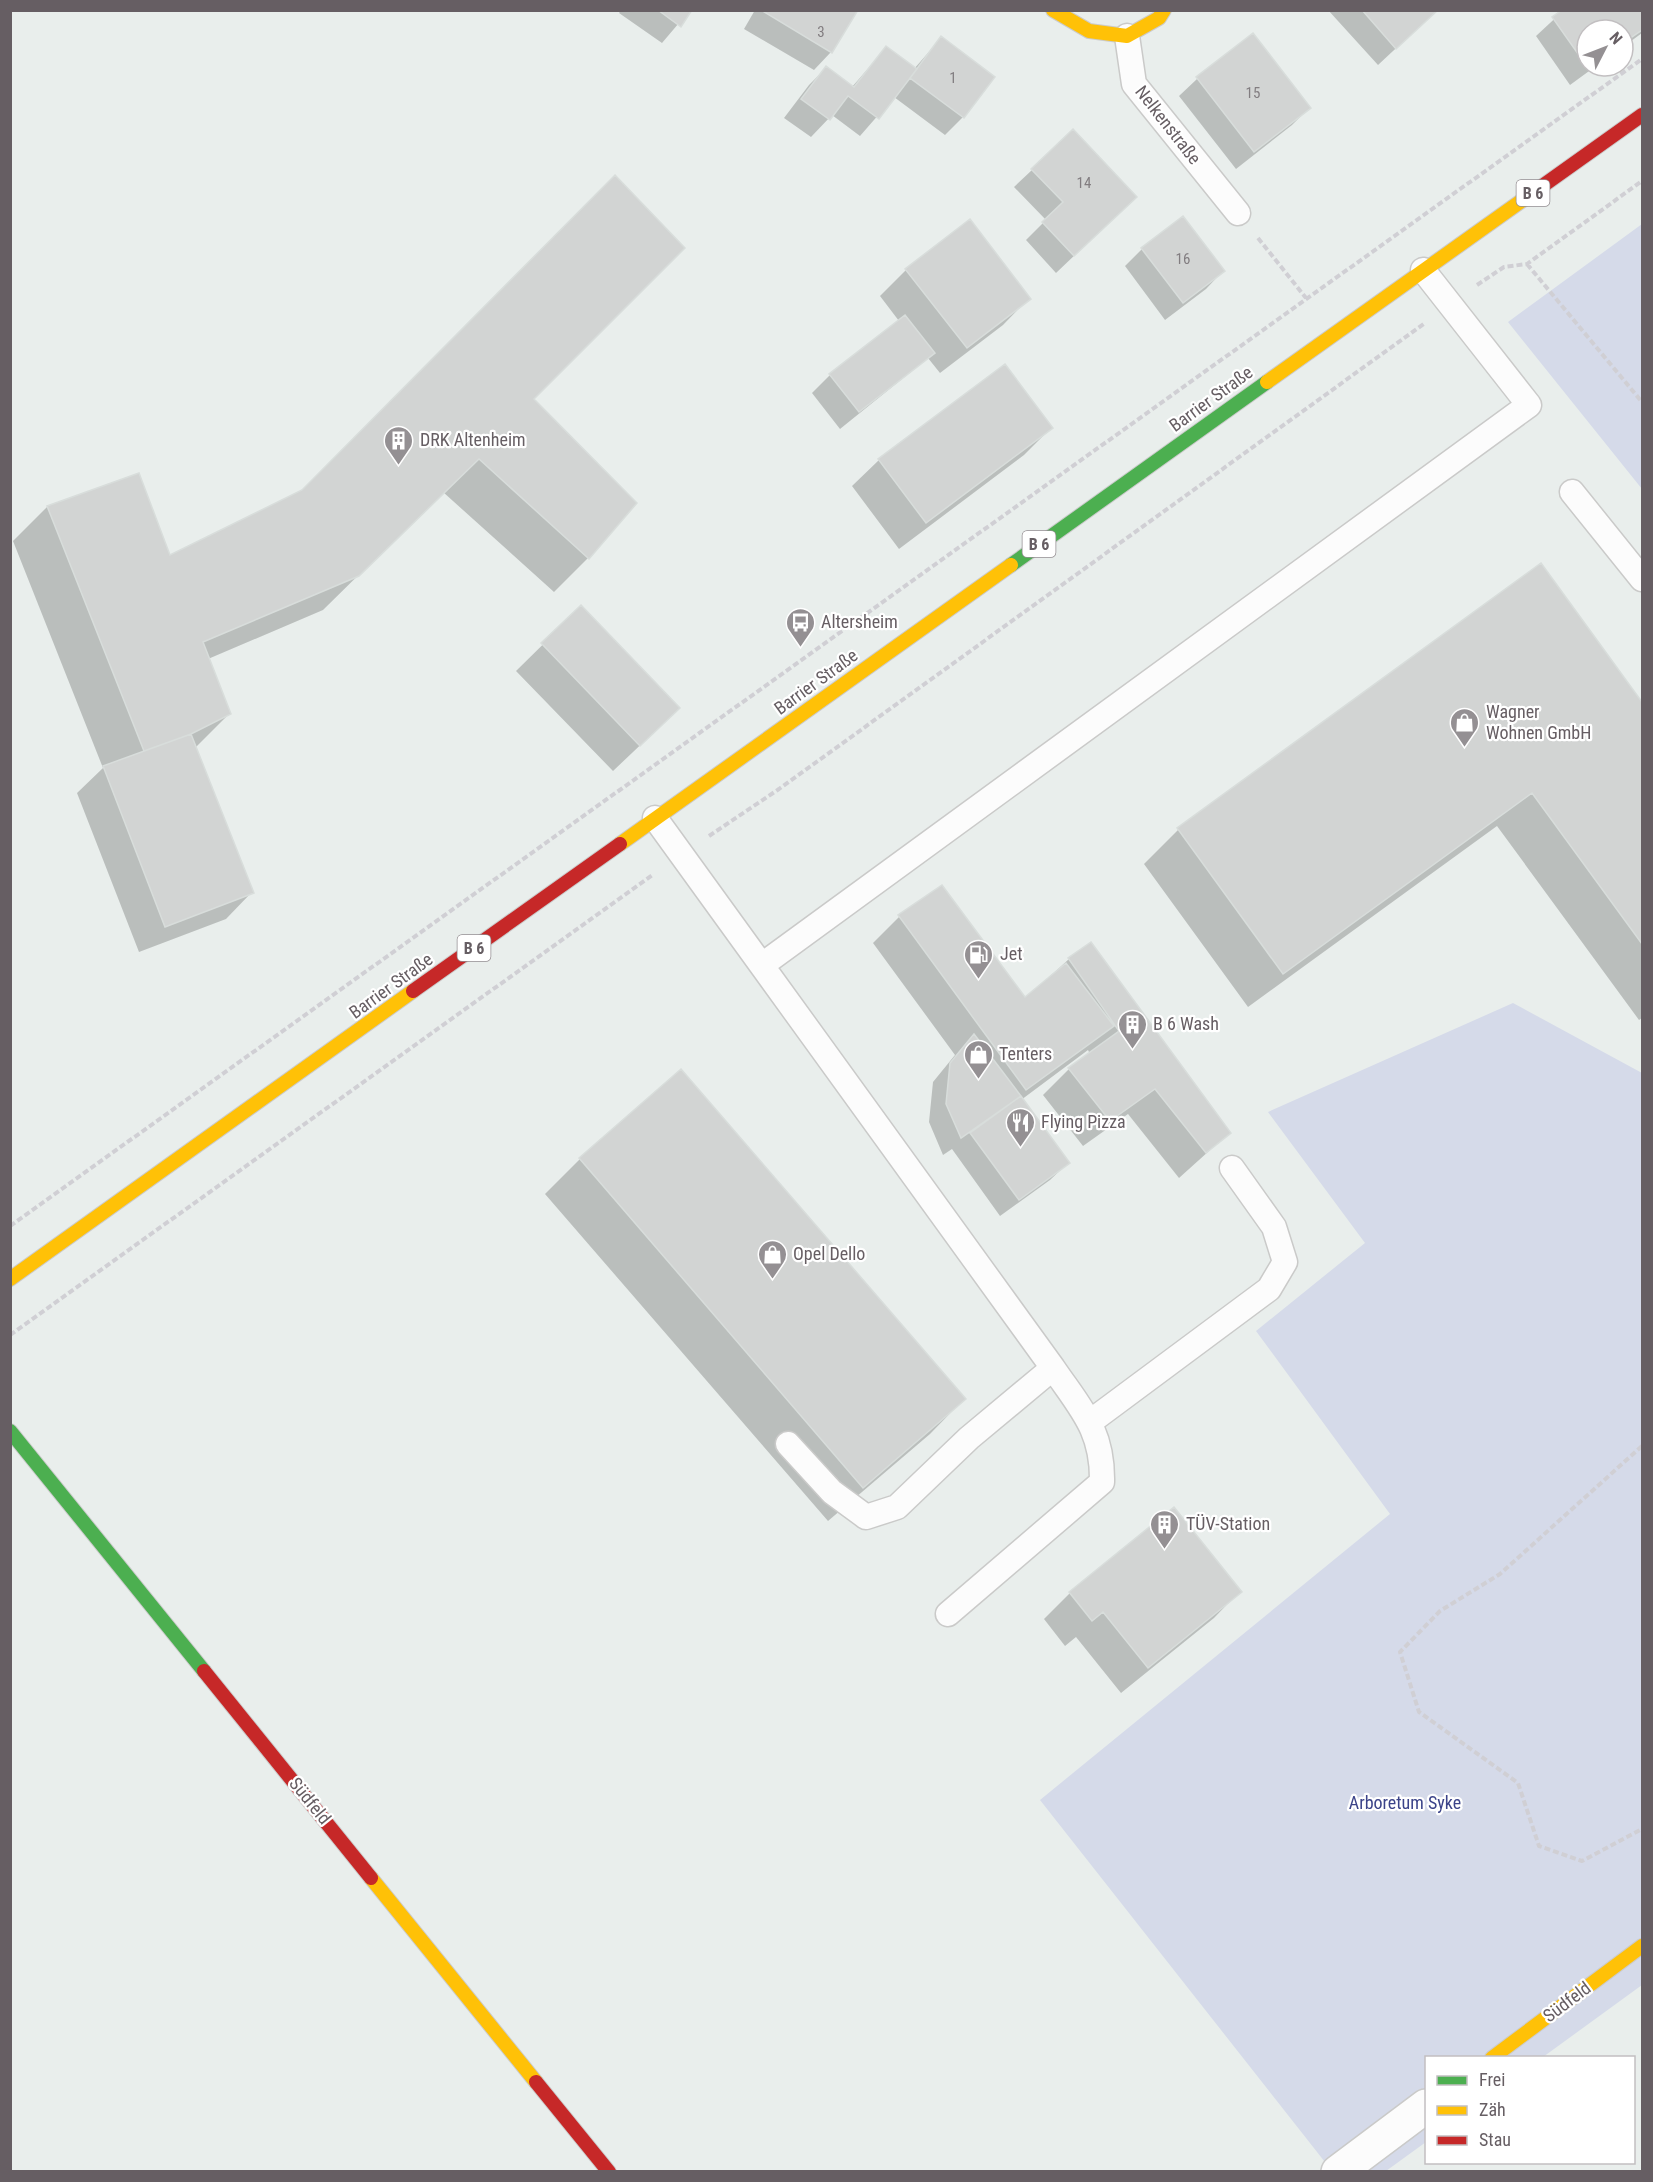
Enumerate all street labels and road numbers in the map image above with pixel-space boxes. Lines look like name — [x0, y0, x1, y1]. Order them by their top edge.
street label: Nelkenstraße — [1131, 81, 1206, 168]
road number: B 6 — [1516, 180, 1550, 206]
street label: Barrier Straße — [1165, 361, 1256, 436]
road number: B 6 — [1022, 531, 1056, 557]
street label: Barrier Straße — [770, 644, 861, 719]
road number: B 6 — [458, 935, 490, 961]
street label: Barrier Straße — [345, 948, 436, 1023]
street label: Südfeld — [285, 1773, 336, 1828]
street label: Südfeld — [1539, 1977, 1595, 2026]

